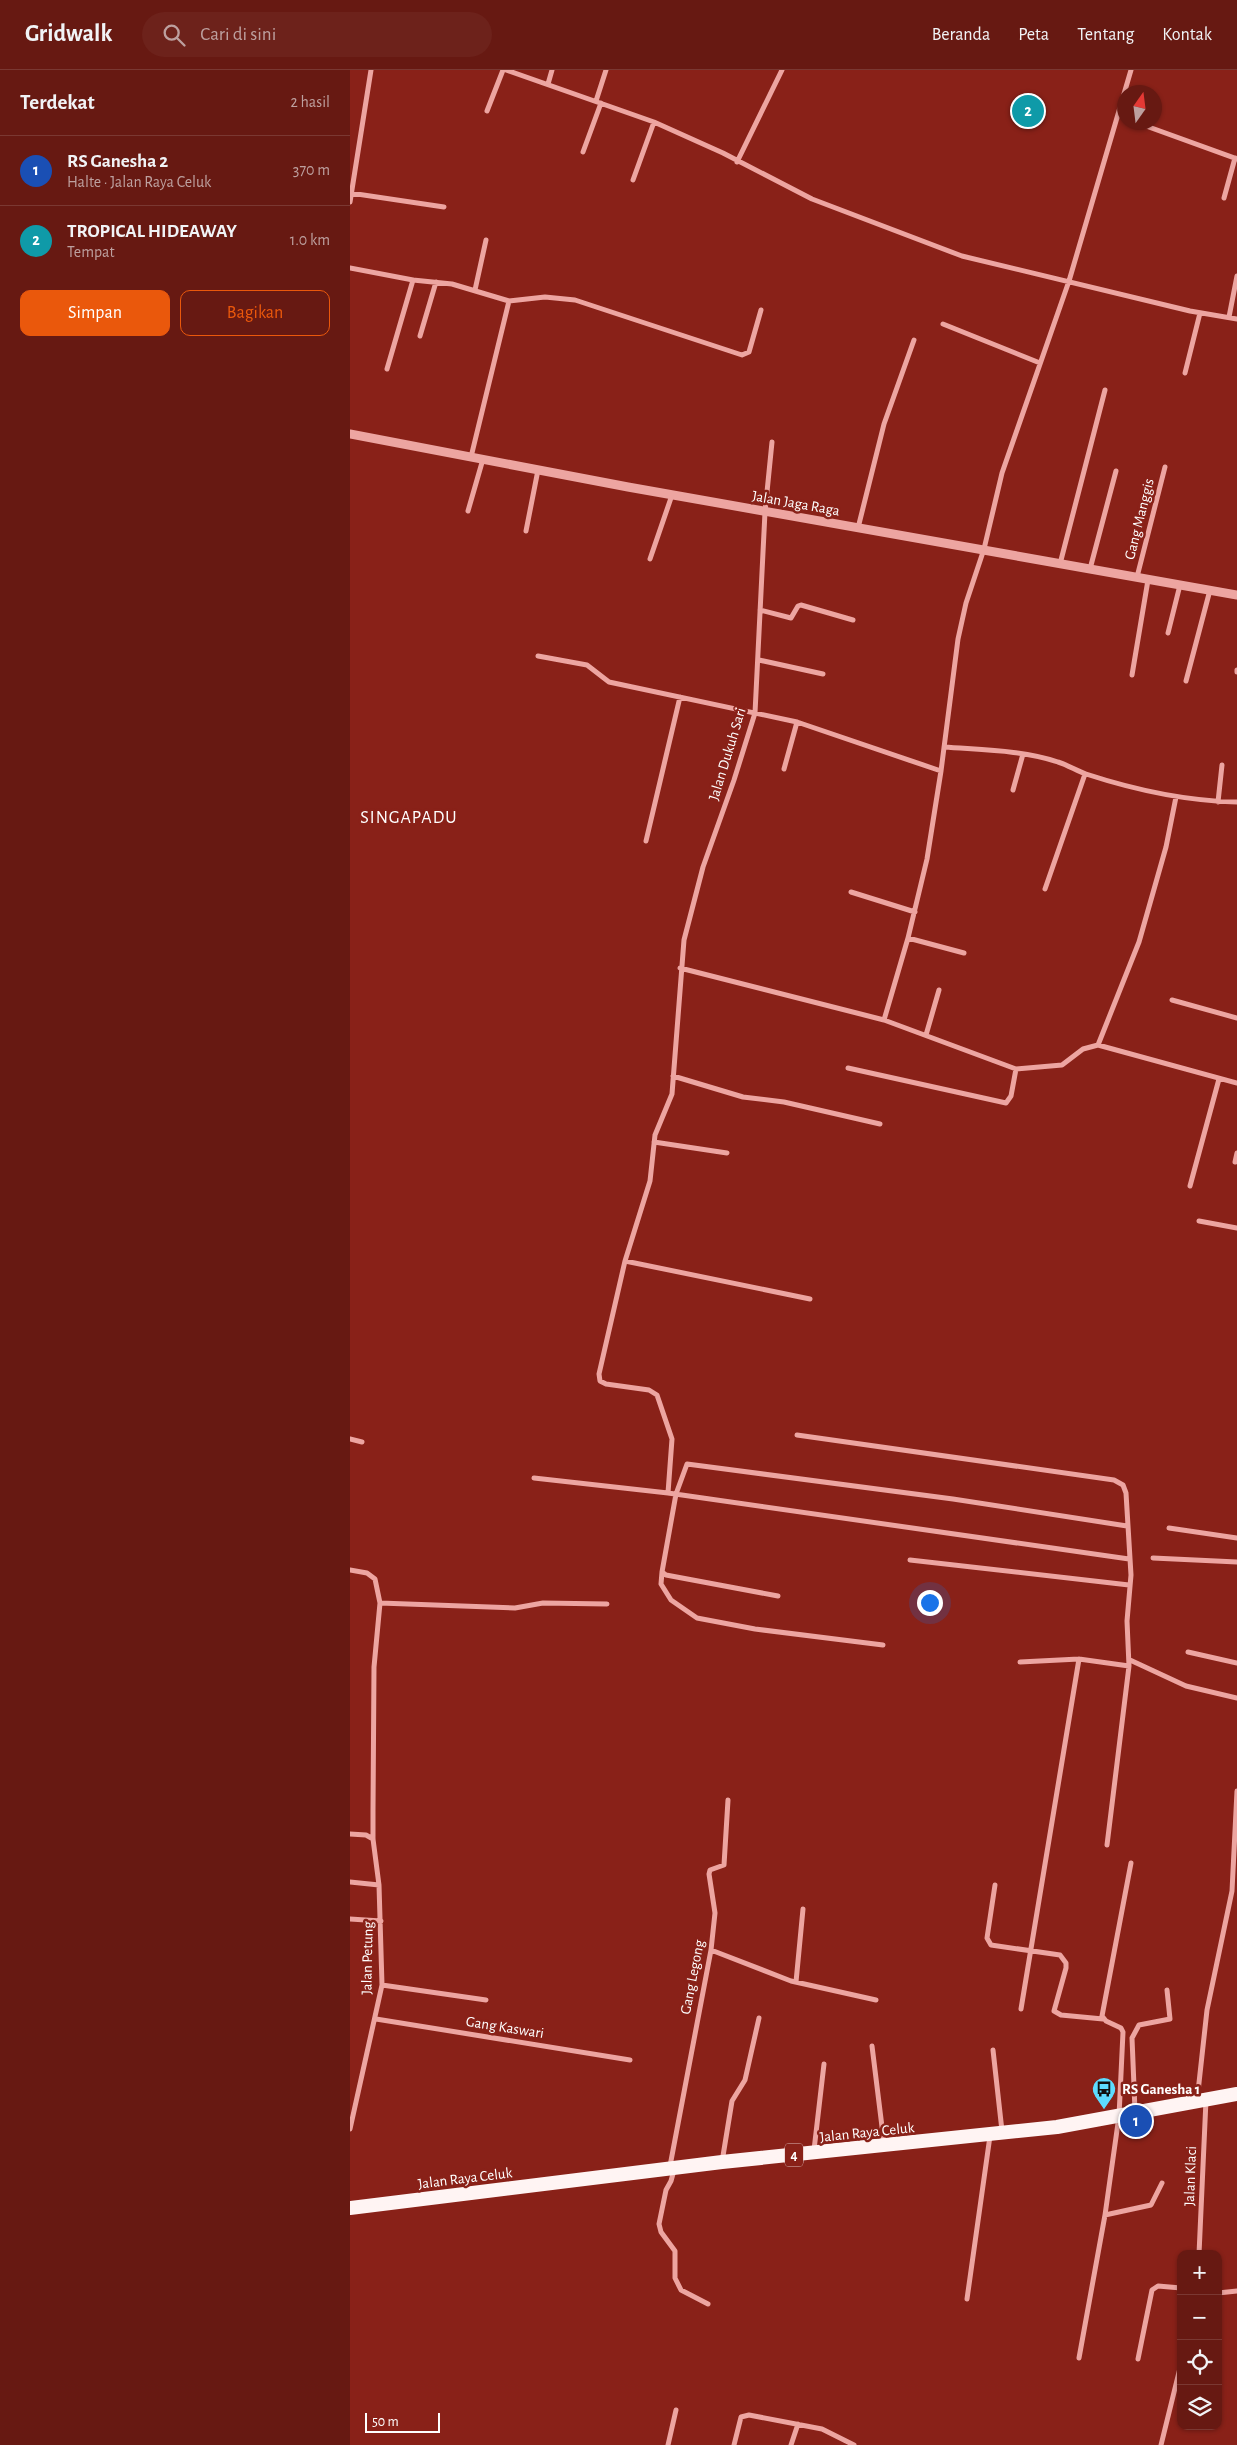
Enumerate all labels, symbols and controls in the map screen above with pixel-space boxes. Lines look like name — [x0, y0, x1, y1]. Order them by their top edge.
search box — [142, 12, 492, 57]
icon: search — [160, 21, 188, 49]
text: Gridwalk — [25, 22, 112, 46]
text: Cari di sini — [200, 25, 276, 44]
text: Beranda — [932, 26, 990, 44]
text: Peta — [1018, 26, 1049, 44]
text: Tentang — [1077, 26, 1134, 44]
text: Kontak — [1162, 26, 1212, 44]
north arrow — [1117, 85, 1162, 130]
text: Terdekat — [20, 92, 95, 113]
pin: 2 — [1012, 92, 1044, 130]
text: 2 hasil — [291, 94, 330, 110]
text: RS Ganesha 2 — [67, 152, 168, 171]
text: 1 — [33, 162, 39, 178]
text: 370 m — [293, 162, 330, 178]
text: Halte · Jalan Raya Celuk — [67, 174, 211, 190]
text: TROPICAL HIDEAWAY — [67, 222, 237, 241]
text: 2 — [32, 232, 40, 248]
text: 1.0 km — [290, 232, 330, 248]
text: Tempat — [67, 244, 115, 260]
button: Simpan — [20, 290, 170, 336]
button: Bagikan — [180, 290, 330, 336]
street label: Gang Manggis — [1122, 477, 1157, 561]
street label: Jalan Jaga Raga — [751, 488, 841, 519]
street label: Jalan Dukuh Sari — [706, 706, 749, 802]
district label: SINGAPADU — [360, 809, 458, 827]
your location — [917, 1590, 943, 1616]
street label: Jalan Petung — [359, 1920, 376, 1995]
street label: Gang Legong — [678, 1938, 707, 2016]
street label: Gang Kaswari — [465, 2014, 545, 2041]
bus stop icon: RS Ganesha 1 — [1091, 2076, 1117, 2110]
place label: RS Ganesha 1 — [1122, 2082, 1200, 2097]
pin: 1 — [1120, 2102, 1152, 2140]
street label: Jalan Raya Celuk — [819, 2120, 915, 2145]
road number: 4 — [785, 2144, 803, 2166]
street label: Jalan Klaci — [1182, 2146, 1199, 2206]
street label: Jalan Raya Celuk — [417, 2165, 513, 2192]
map controls — [1177, 2250, 1222, 2430]
button: + — [1177, 2250, 1222, 2295]
button: − — [1177, 2295, 1222, 2340]
button: locate — [1177, 2340, 1222, 2385]
button: layers — [1177, 2385, 1222, 2430]
scale bar — [365, 2410, 440, 2433]
text: 50 m — [372, 2415, 399, 2429]

